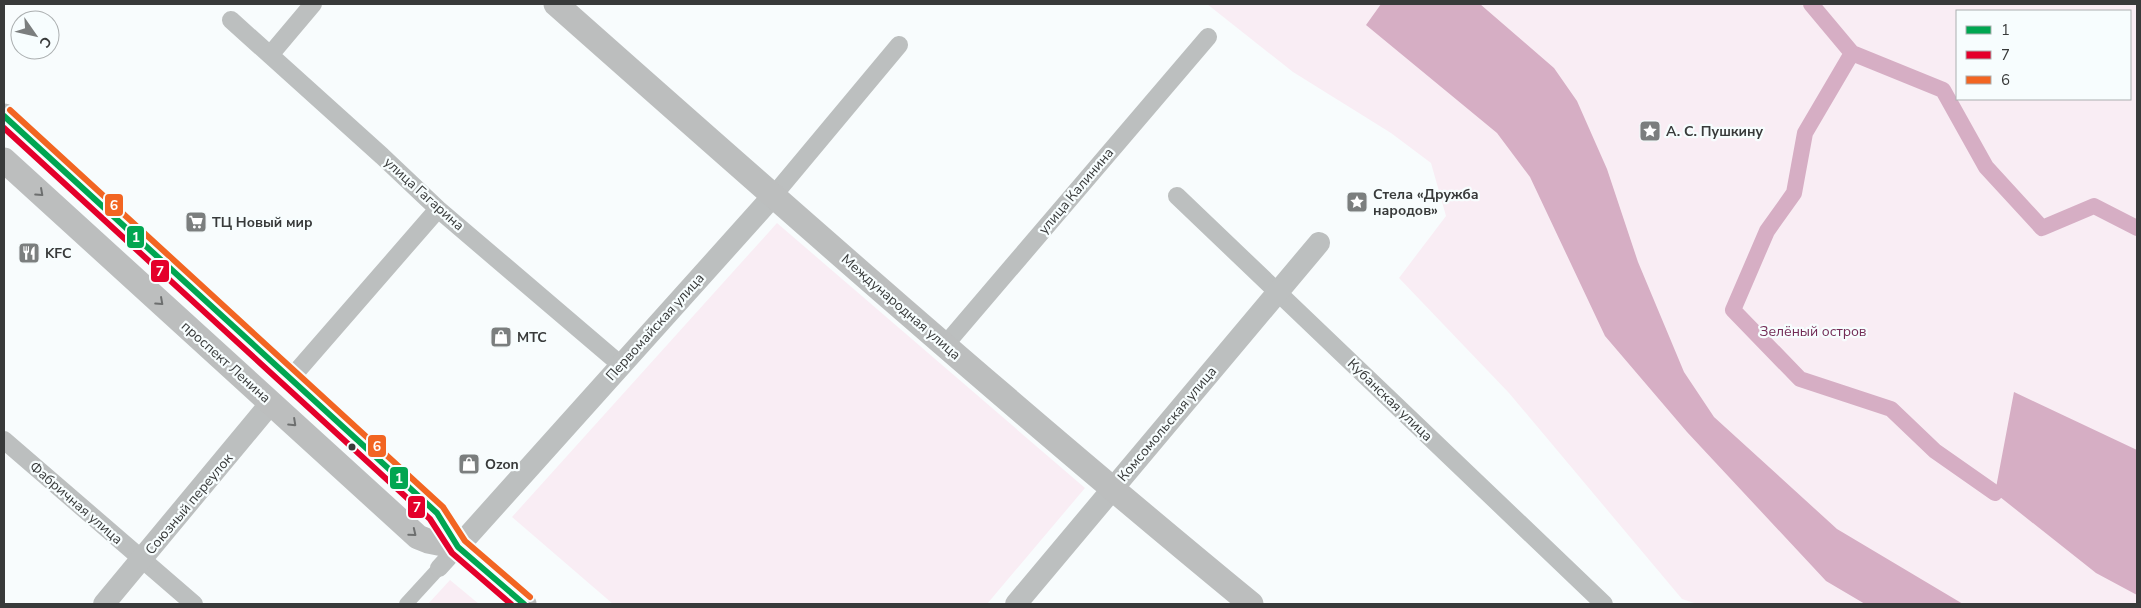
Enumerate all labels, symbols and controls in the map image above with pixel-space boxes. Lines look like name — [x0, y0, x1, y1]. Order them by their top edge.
north arrow — [10, 10, 60, 60]
legend — [1956, 10, 2131, 100]
text: 1 — [2001, 20, 2010, 40]
text: С — [35, 33, 56, 52]
text: 7 — [2001, 45, 2010, 65]
text: 6 — [2001, 70, 2010, 90]
place icon: А. С. Пушкину — [1638, 119, 1662, 143]
place label: А. С. Пушкину — [1666, 122, 1764, 141]
street label: улица Калинина — [1034, 144, 1118, 238]
street label: улица Гагарина — [380, 153, 468, 235]
place label: Стела «Дружба народов» — [1373, 185, 1479, 220]
one-way arrow — [34, 187, 43, 196]
place icon: Стела «Дружба народов» — [1345, 190, 1369, 214]
line badge: 6 — [104, 193, 124, 217]
text: 6 — [110, 196, 118, 215]
supermarket icon: ТЦ Новый мир — [184, 210, 208, 234]
place label: ТЦ Новый мир — [212, 213, 313, 232]
line badge: 1 — [126, 225, 145, 249]
text: 1 — [132, 228, 140, 247]
restaurant icon: KFC — [17, 241, 41, 265]
place label: KFC — [45, 244, 72, 263]
street label: Международная улица — [837, 250, 965, 364]
line badge: 7 — [150, 259, 170, 283]
text: 7 — [156, 262, 164, 281]
street label: Первомайская улица — [602, 269, 708, 385]
one-way arrow — [154, 296, 163, 305]
street label: проспект Ленина — [177, 317, 275, 407]
park label: Зелёный остров — [1759, 322, 1867, 341]
shop icon: МТС — [489, 325, 513, 349]
place label: МТС — [517, 328, 547, 347]
street label: Кубанская улица — [1343, 354, 1437, 446]
street label: Комсомольская улица — [1113, 362, 1221, 486]
one-way arrow — [288, 417, 297, 426]
line badge: 6 — [367, 434, 387, 458]
text: 6 — [373, 437, 381, 456]
unlabelled marker — [347, 442, 357, 452]
street label: Союзный переулок — [141, 449, 237, 559]
shop icon: Ozon — [457, 452, 481, 476]
place label: Ozon — [485, 455, 519, 474]
street label: Фабричная улица — [25, 457, 127, 549]
line badge: 1 — [389, 466, 409, 490]
text: 1 — [395, 469, 403, 488]
line badge: 7 — [407, 495, 426, 519]
text: 7 — [413, 498, 421, 517]
one-way arrow — [408, 527, 417, 536]

